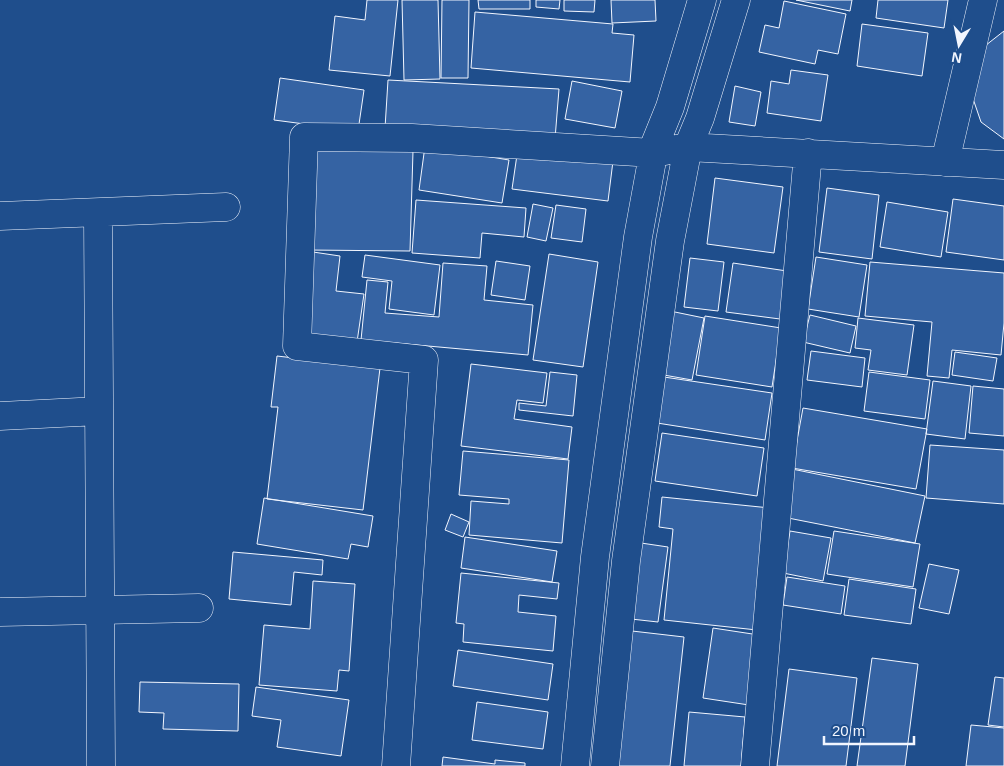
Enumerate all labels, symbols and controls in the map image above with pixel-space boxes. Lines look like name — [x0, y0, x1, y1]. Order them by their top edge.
north arrow — [934, 20, 984, 70]
text: N — [950, 49, 963, 67]
scale bar — [824, 714, 914, 746]
text: 20 m — [832, 722, 865, 739]

